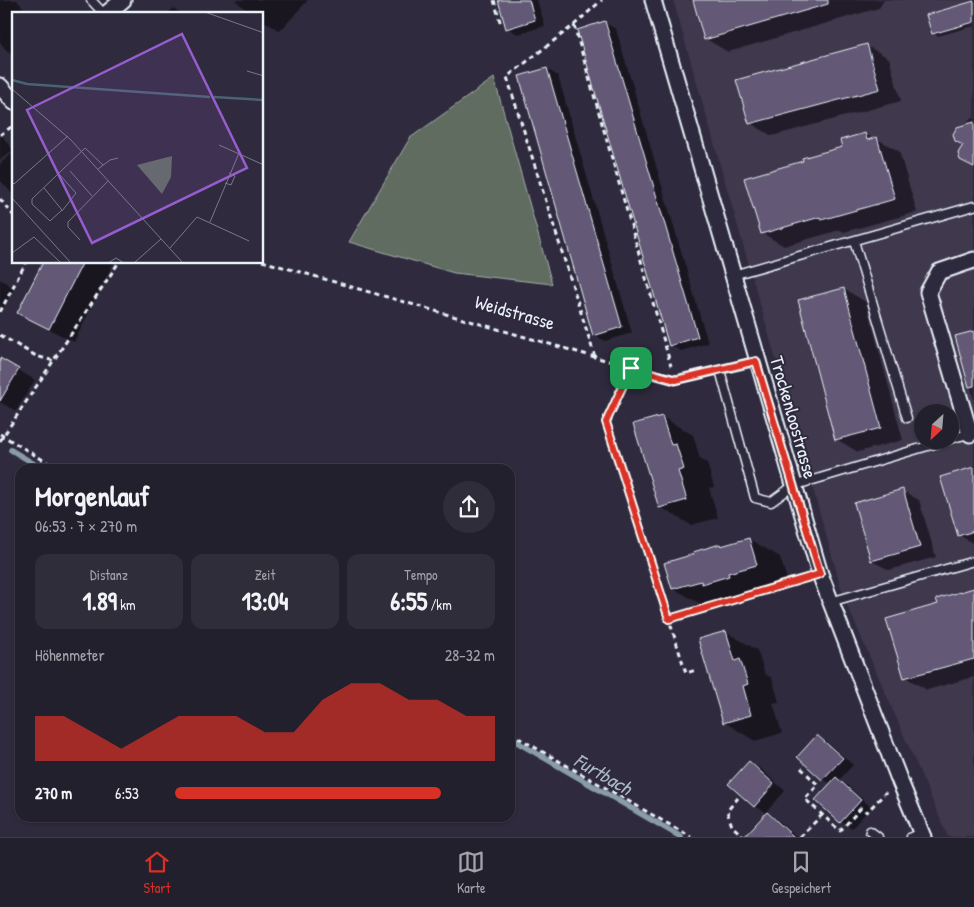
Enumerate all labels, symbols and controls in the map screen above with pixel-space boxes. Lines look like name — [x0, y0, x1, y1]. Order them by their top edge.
inset map — [12, 12, 264, 264]
street label: Weidstrasse — [472, 288, 558, 336]
pin — [610, 347, 652, 389]
street label: Trockenloostrasse — [764, 353, 824, 482]
icon: arrive — [617, 354, 645, 382]
north arrow — [914, 404, 959, 449]
map controls — [914, 404, 959, 449]
text: Morgenlauf — [35, 477, 150, 515]
button: share — [443, 481, 495, 533]
text: 06:53 · 7 × 270 m — [35, 515, 137, 537]
text: Distanz — [90, 565, 128, 584]
text: Zeit — [255, 565, 275, 584]
text: Tempo — [404, 565, 438, 584]
text: 1.89 — [83, 584, 117, 618]
text: 13:04 — [242, 584, 288, 618]
text: 6:55 — [390, 584, 427, 618]
text: km — [117, 595, 136, 614]
text: /km — [427, 595, 452, 614]
text: Höhenmeter — [35, 644, 105, 666]
text: 28–32 m — [445, 644, 495, 666]
water label: Furtbach — [570, 746, 638, 802]
text: 270 m — [35, 782, 72, 804]
text: 6:53 — [115, 782, 139, 804]
tab: Start — [143, 848, 171, 897]
tab: Karte — [457, 848, 486, 897]
tab: Gespeichert — [772, 848, 831, 897]

